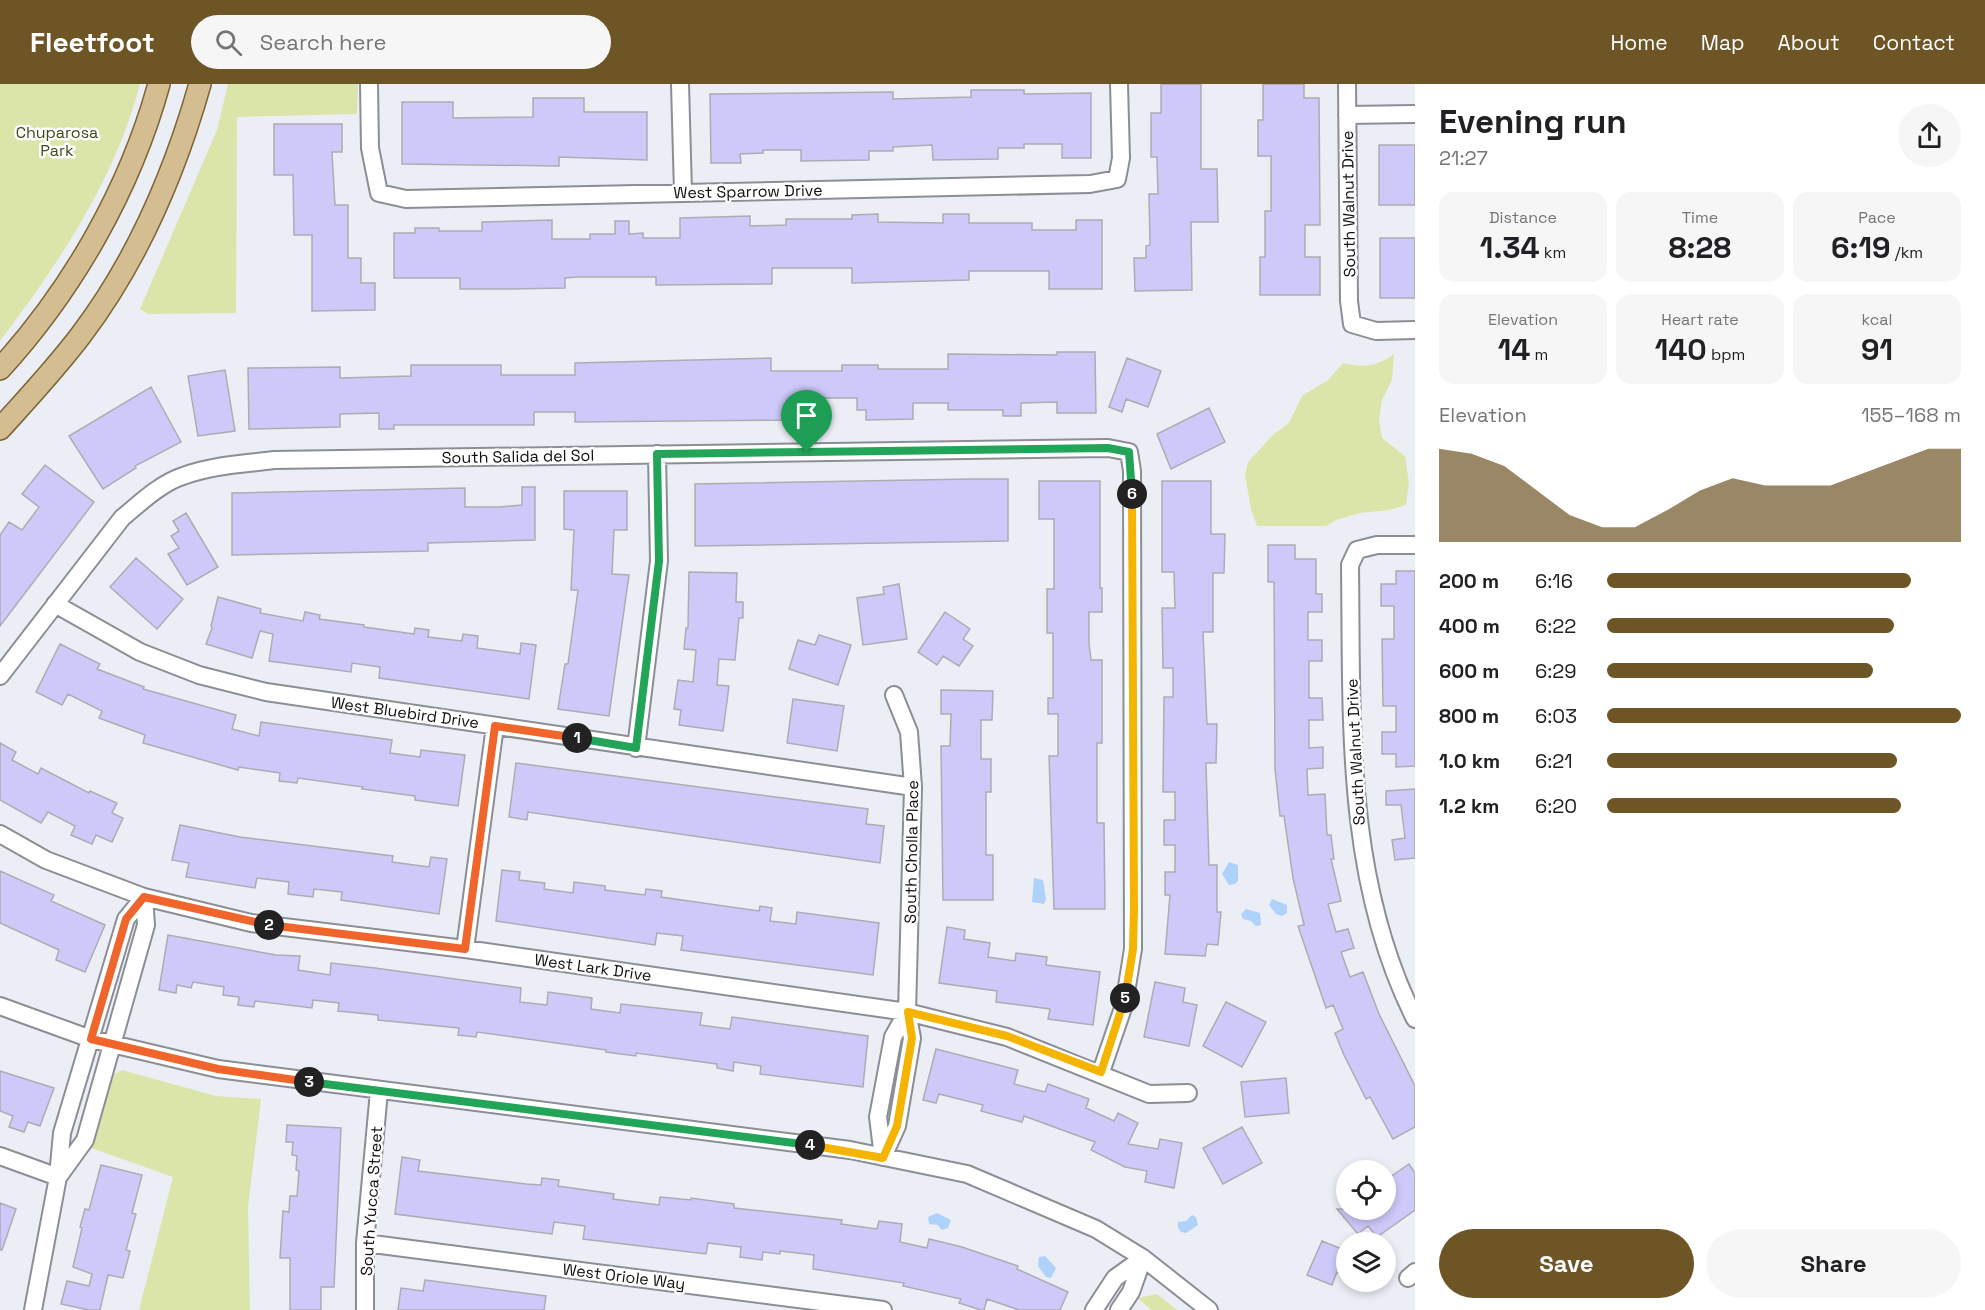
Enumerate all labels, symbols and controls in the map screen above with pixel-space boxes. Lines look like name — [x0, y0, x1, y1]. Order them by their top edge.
search box — [191, 15, 611, 69]
text: Fleetfoot — [30, 24, 155, 60]
icon: search — [212, 26, 245, 59]
text: Search here — [260, 28, 387, 56]
text: Home — [1610, 29, 1668, 56]
text: Map — [1701, 29, 1745, 56]
text: About — [1778, 29, 1840, 56]
text: Contact — [1873, 29, 1955, 56]
text: Evening run — [1439, 101, 1627, 143]
button: share — [1898, 104, 1961, 167]
park label: Chuparosa Park — [16, 122, 98, 161]
street label: South Walnut Drive — [1337, 130, 1360, 278]
text: 21:27 — [1439, 145, 1488, 171]
street label: West Sparrow Drive — [673, 180, 823, 203]
text: Distance — [1489, 207, 1557, 228]
text: Time — [1682, 207, 1718, 228]
text: Pace — [1858, 207, 1896, 228]
text: 1.34 — [1480, 228, 1540, 267]
text: 8:28 — [1669, 228, 1731, 267]
text: 6:19 — [1831, 228, 1891, 267]
text: km — [1540, 242, 1566, 263]
text: /km — [1891, 242, 1923, 263]
text: Elevation — [1488, 309, 1558, 330]
text: Heart rate — [1661, 309, 1739, 330]
text: kcal — [1862, 309, 1892, 330]
text: 14 — [1498, 330, 1530, 369]
text: 140 — [1655, 330, 1707, 369]
text: 91 — [1861, 330, 1893, 369]
text: m — [1530, 344, 1548, 365]
text: bpm — [1707, 344, 1745, 365]
pin — [781, 390, 832, 452]
icon: arrive — [790, 399, 823, 432]
text: Elevation — [1439, 402, 1527, 428]
text: 155–168 m — [1861, 402, 1961, 428]
street label: South Salida del Sol — [442, 445, 595, 468]
pin: 6 — [1117, 479, 1147, 509]
text: 6 — [1127, 483, 1137, 504]
text: 200 m — [1439, 568, 1499, 594]
text: 6:16 — [1535, 568, 1573, 594]
text: 400 m — [1439, 613, 1500, 639]
text: 6:22 — [1535, 613, 1576, 639]
text: 600 m — [1439, 658, 1499, 684]
text: 6:29 — [1535, 658, 1577, 684]
street label: South Walnut Drive — [1341, 678, 1370, 826]
street label: West Bluebird Drive — [329, 692, 480, 733]
text: 800 m — [1439, 703, 1499, 729]
text: 6:03 — [1535, 703, 1577, 729]
pin: 1 — [562, 723, 592, 753]
text: 1 — [573, 727, 581, 748]
text: 1.0 km — [1439, 748, 1500, 774]
text: 6:21 — [1535, 748, 1573, 774]
street label: South Cholla Place — [900, 780, 923, 924]
text: 1.2 km — [1439, 793, 1499, 819]
text: 6:20 — [1535, 793, 1577, 819]
pin: 2 — [254, 910, 284, 940]
text: 2 — [264, 914, 274, 935]
street label: West Lark Drive — [533, 949, 653, 986]
pin: 5 — [1110, 983, 1140, 1013]
text: 5 — [1120, 987, 1130, 1008]
pin: 3 — [294, 1067, 324, 1097]
text: 3 — [304, 1071, 314, 1092]
street label: South Yucca Street — [356, 1125, 387, 1277]
pin: 4 — [795, 1130, 825, 1160]
text: 4 — [805, 1134, 815, 1155]
map controls — [1336, 1160, 1396, 1292]
button: locate — [1336, 1160, 1396, 1220]
button: Save — [1439, 1229, 1694, 1298]
button: Share — [1706, 1229, 1961, 1298]
button: layers — [1336, 1232, 1396, 1292]
street label: West Oriole Way — [561, 1259, 687, 1294]

